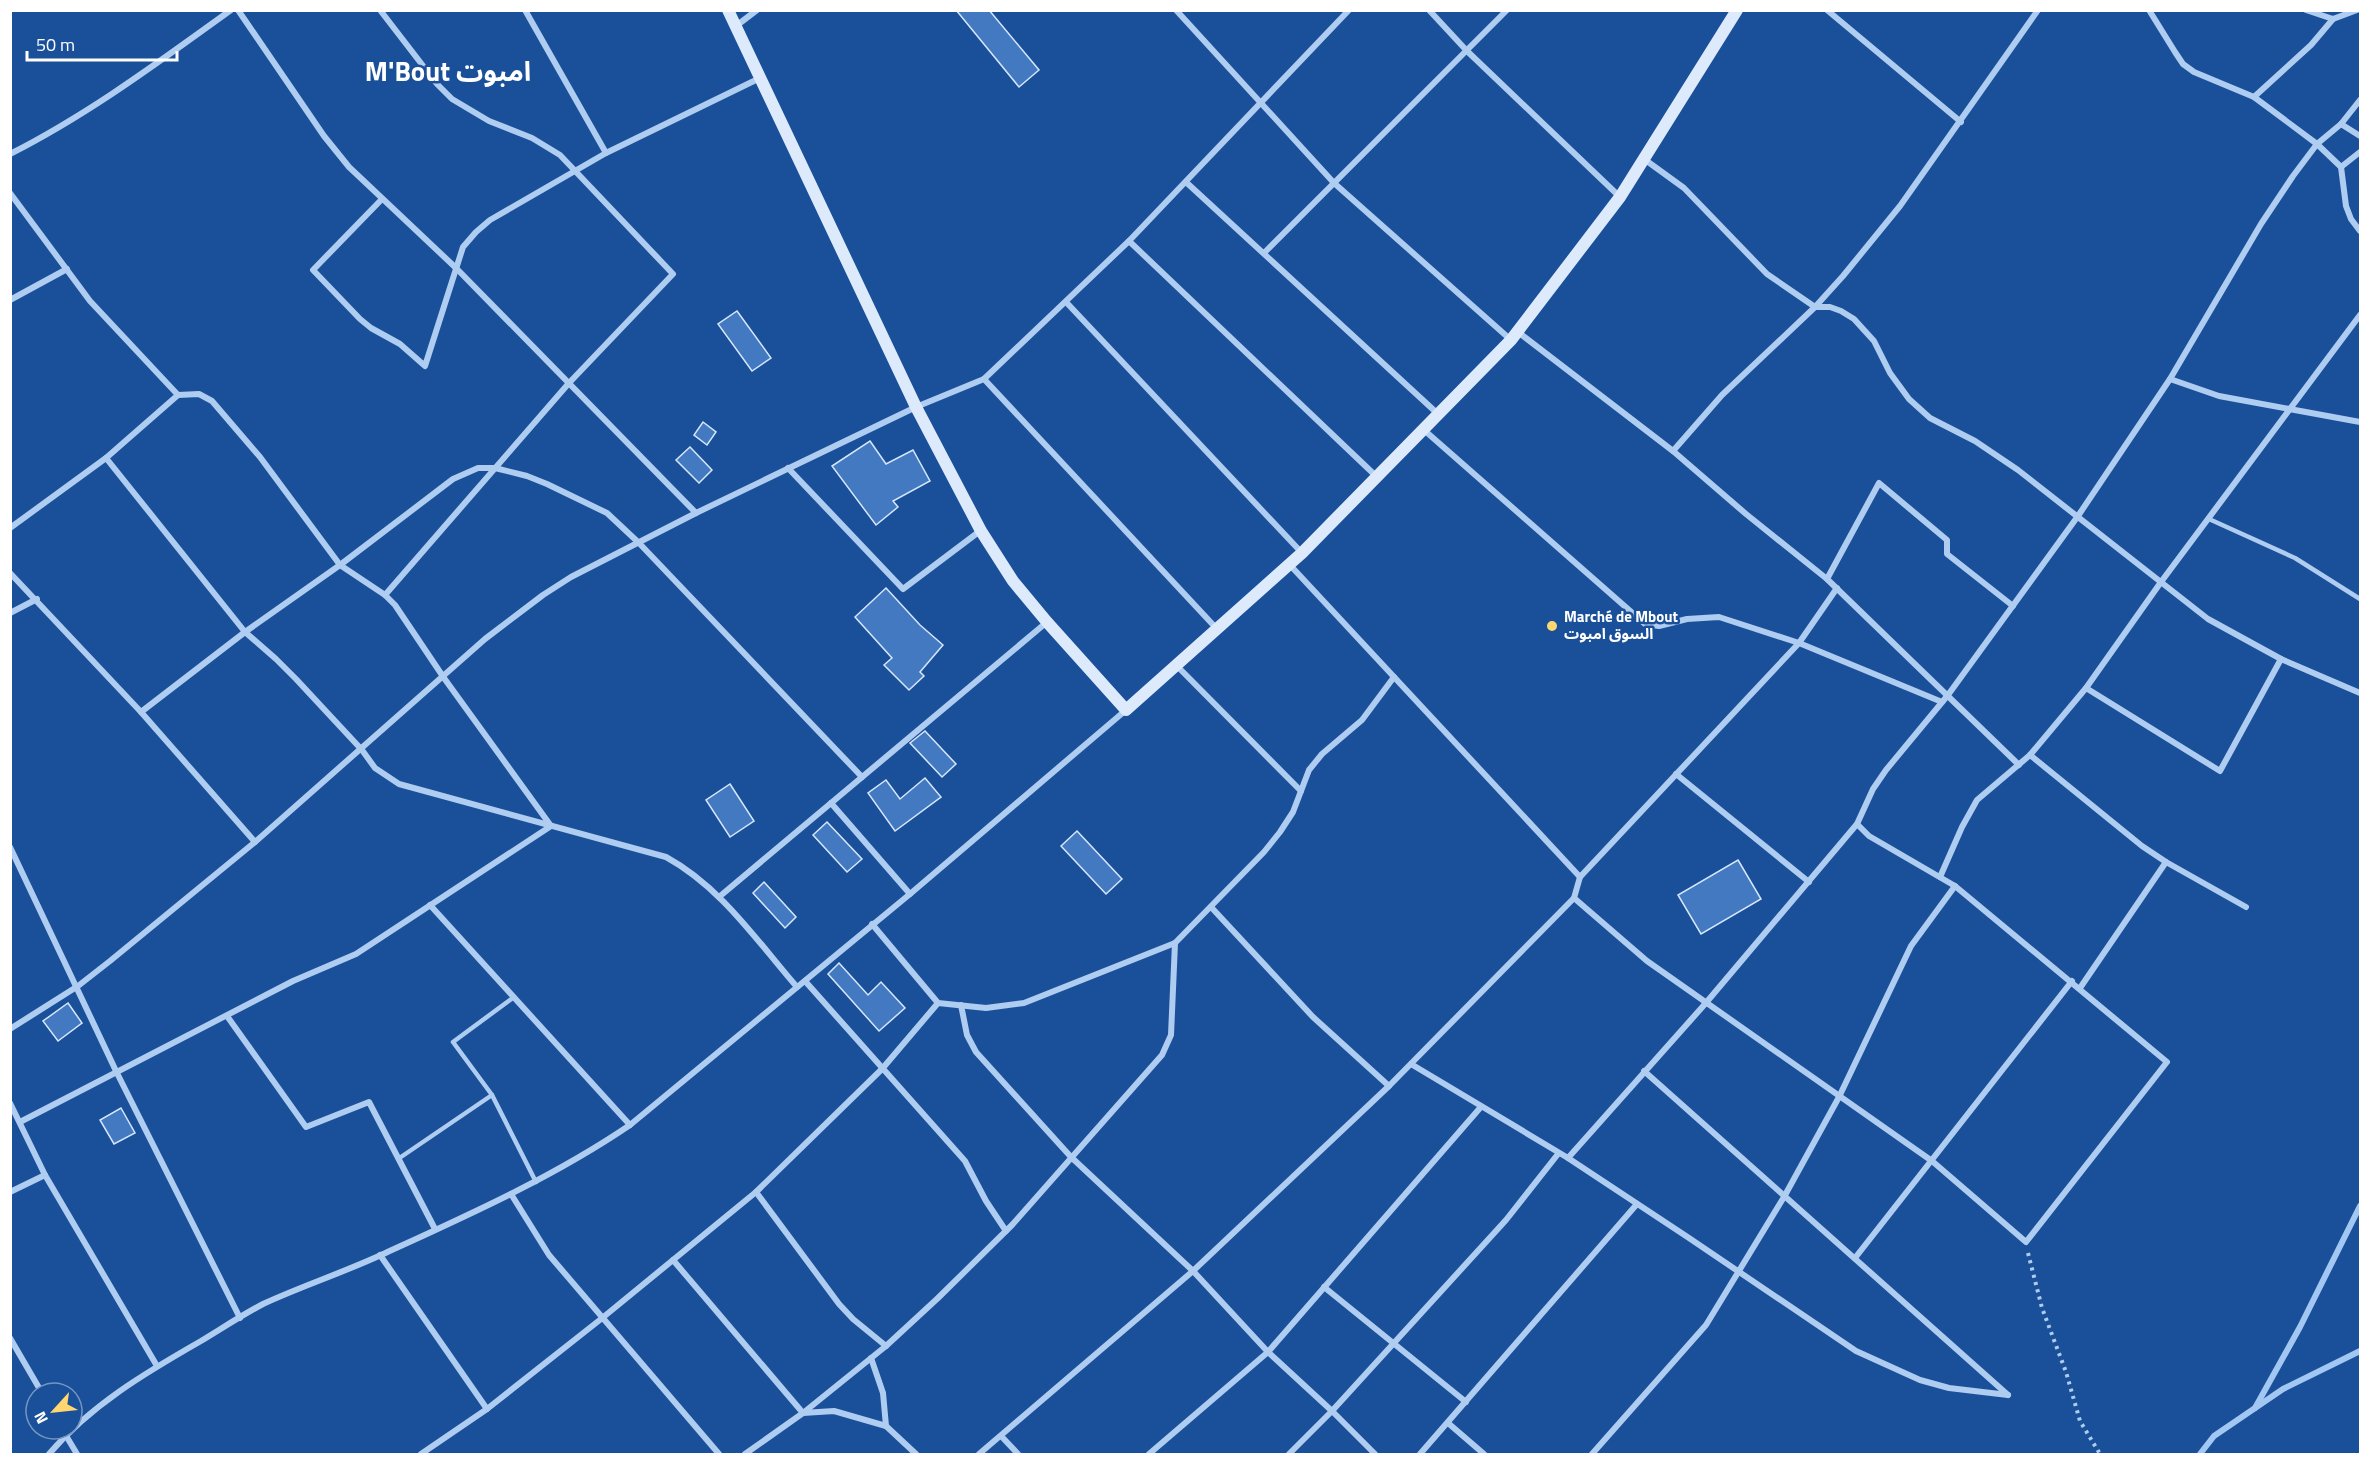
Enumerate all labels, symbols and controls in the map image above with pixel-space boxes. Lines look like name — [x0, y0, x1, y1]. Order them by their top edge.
scale bar — [27, 24, 177, 62]
text: 50 m — [36, 31, 75, 58]
district label: M'Bout امبوت — [365, 50, 531, 91]
place label: Marché de Mbout السوق امبوت — [1564, 605, 1679, 645]
marker: Marché de Mbout السوق امبوت — [1545, 619, 1559, 633]
north arrow — [24, 1381, 84, 1441]
text: N — [27, 1407, 54, 1428]

